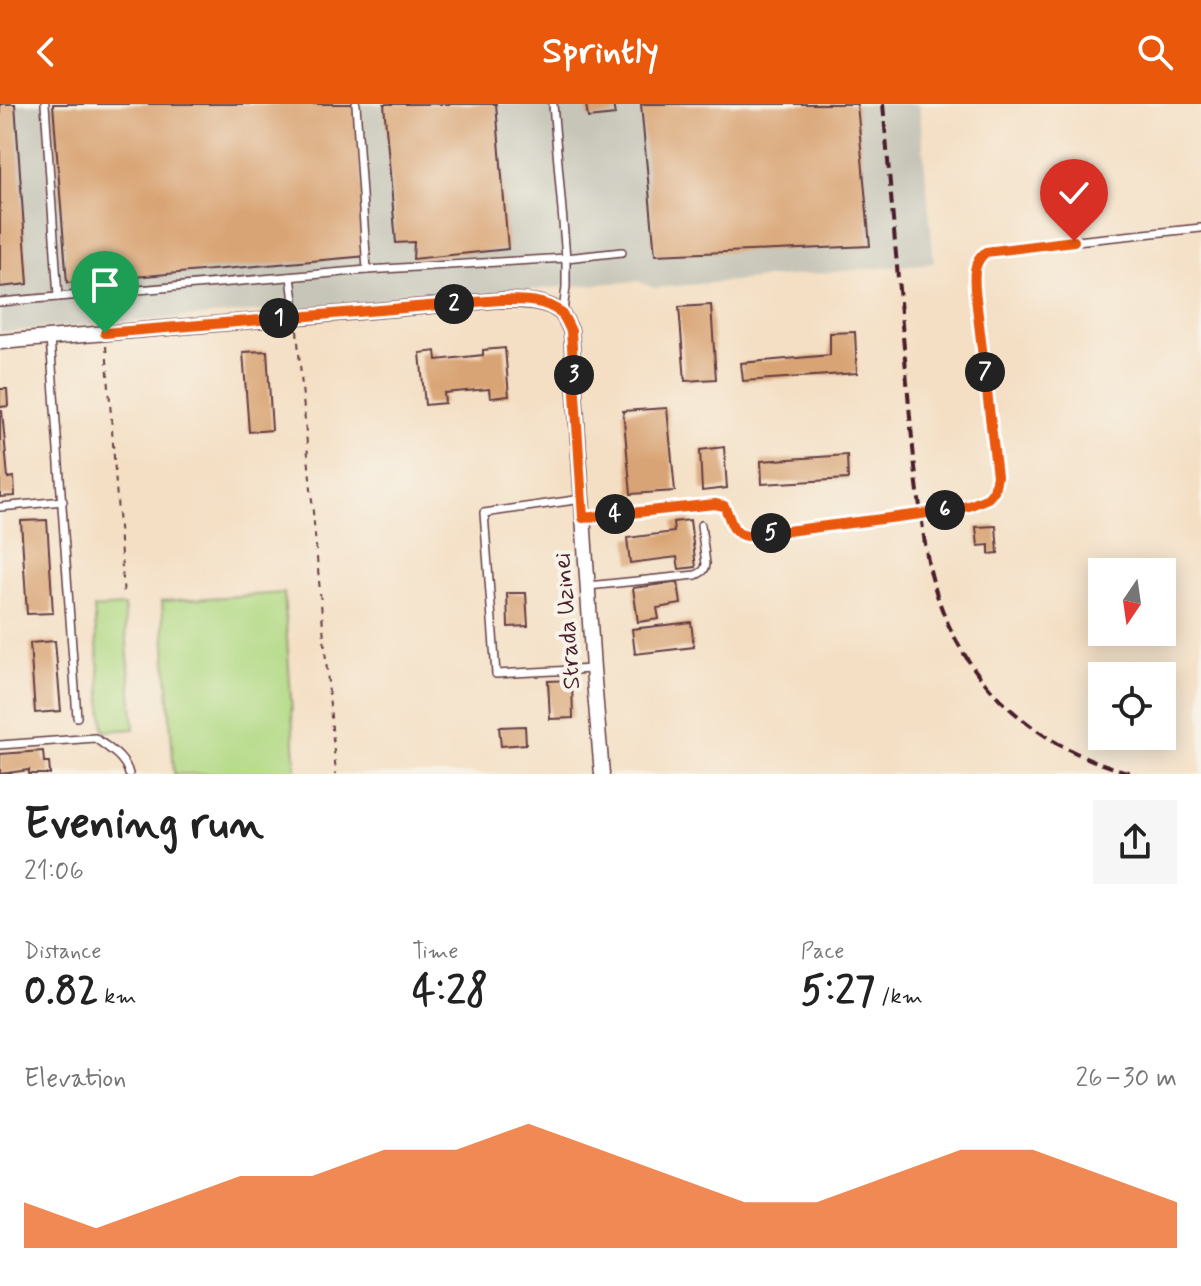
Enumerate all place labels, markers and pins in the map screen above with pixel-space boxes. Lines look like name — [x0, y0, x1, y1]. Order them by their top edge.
pin — [1040, 159, 1108, 241]
pin — [71, 251, 139, 333]
pin: 2 — [434, 284, 474, 324]
pin: 1 — [259, 298, 299, 338]
pin: 7 — [965, 352, 1005, 392]
pin: 3 — [554, 355, 594, 395]
pin: 6 — [925, 490, 965, 530]
pin: 4 — [595, 494, 635, 534]
pin: 5 — [751, 513, 791, 553]

